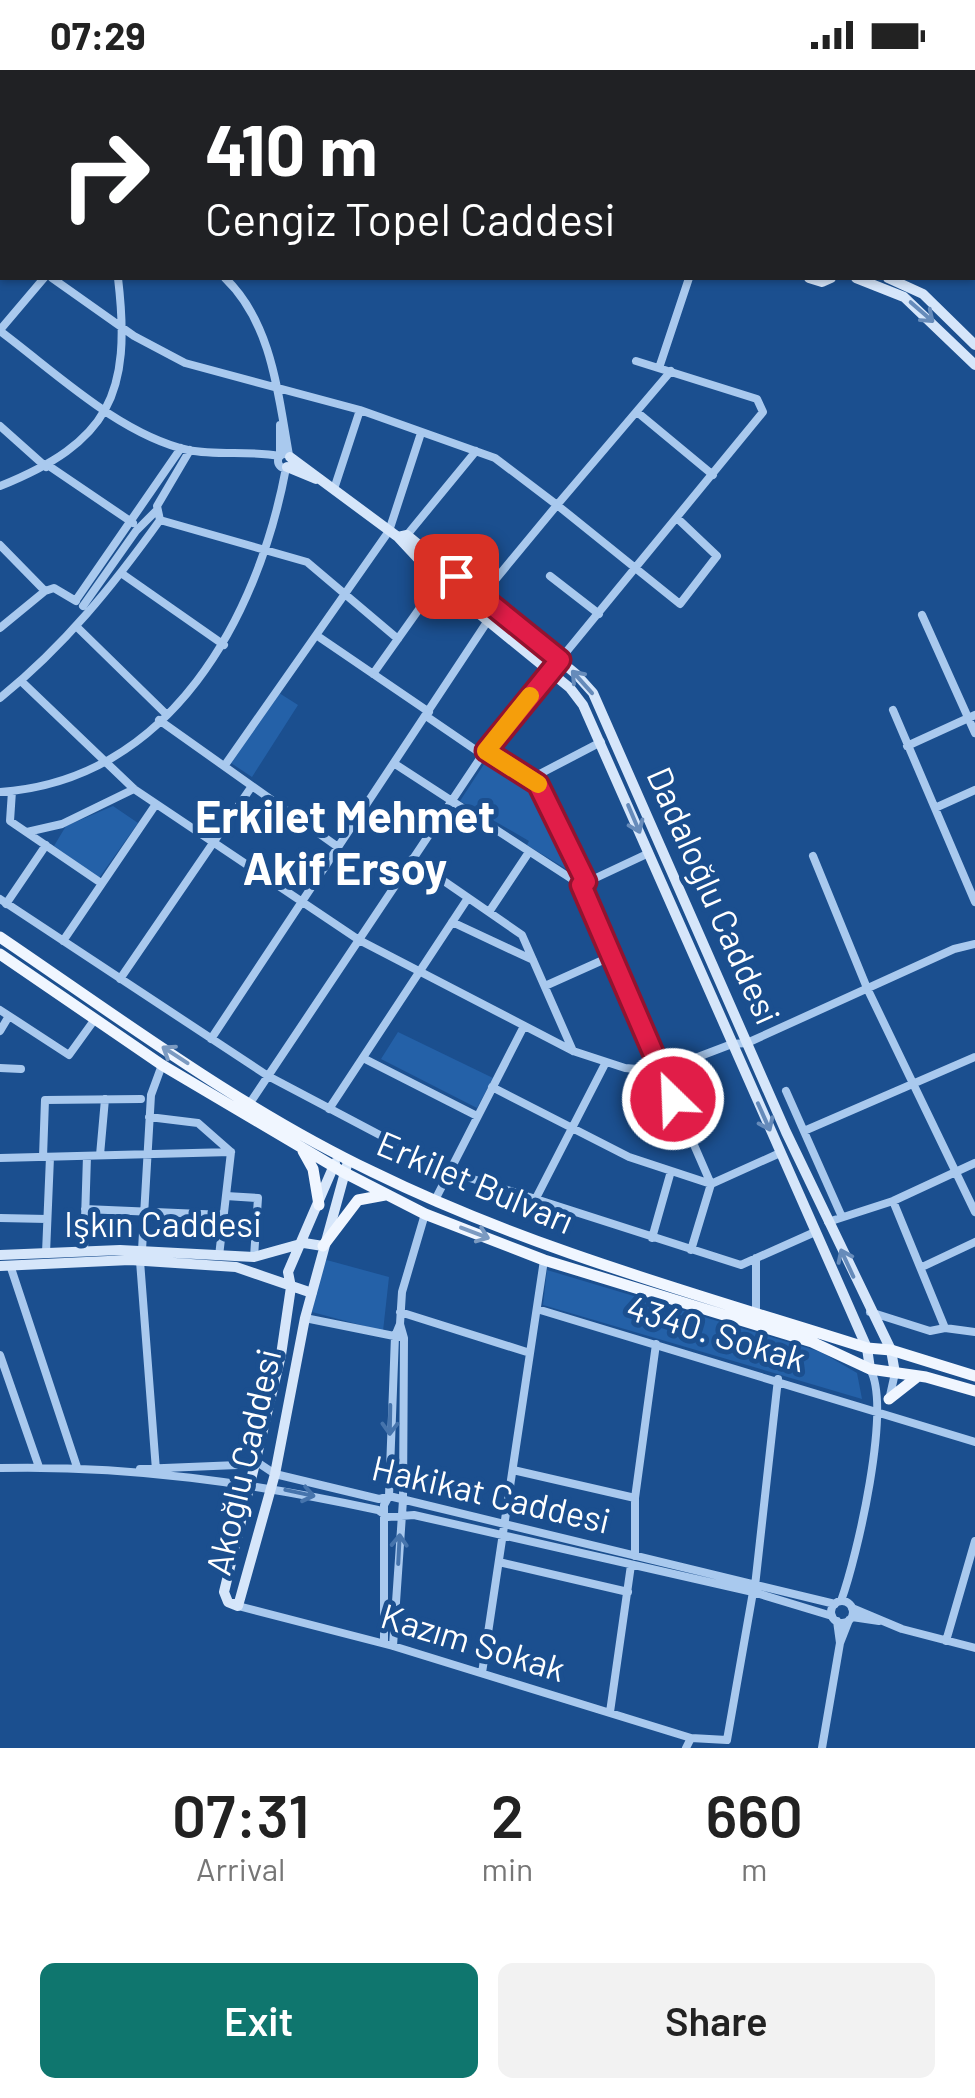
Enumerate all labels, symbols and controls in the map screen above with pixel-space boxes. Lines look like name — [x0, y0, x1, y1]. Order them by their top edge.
text: 07:29 — [50, 12, 146, 58]
text: 410 m — [205, 106, 378, 190]
icon: right — [40, 110, 170, 240]
text: Cengiz Topel Caddesi — [205, 191, 616, 245]
one-way arrow — [909, 301, 934, 324]
pin — [414, 534, 499, 619]
icon: arrive — [429, 549, 484, 604]
one-way arrow — [571, 670, 594, 695]
street label: Dadaloğlu Caddesi — [639, 760, 790, 1030]
district label: Erkilet Mehmet Akif Ersoy — [195, 788, 495, 895]
one-way arrow — [627, 803, 645, 834]
one-way arrow — [161, 1045, 189, 1066]
position arrow — [621, 1047, 725, 1151]
one-way arrow — [756, 1101, 774, 1132]
street label: Erkilet Bulvarı — [371, 1121, 580, 1241]
street label: Işkın Caddesi — [64, 1202, 262, 1244]
one-way arrow — [460, 1226, 490, 1244]
one-way arrow — [837, 1249, 856, 1279]
street label: 4340. Sokak — [622, 1285, 811, 1379]
street label: Akoğlu Caddesi — [196, 1344, 288, 1579]
one-way arrow — [381, 1404, 400, 1436]
street label: Hakikat Caddesi — [368, 1445, 615, 1541]
one-way arrow — [283, 1485, 315, 1503]
one-way arrow — [390, 1533, 409, 1565]
street label: Kazım Sokak — [376, 1593, 571, 1689]
text: 07:31 — [172, 1778, 309, 1850]
text: 2 — [491, 1778, 524, 1850]
text: 660 — [705, 1778, 803, 1850]
text: Arrival — [196, 1849, 285, 1887]
text: min — [482, 1849, 533, 1887]
text: m — [741, 1849, 767, 1887]
button: Exit — [40, 1963, 478, 2078]
button: Share — [498, 1963, 935, 2078]

